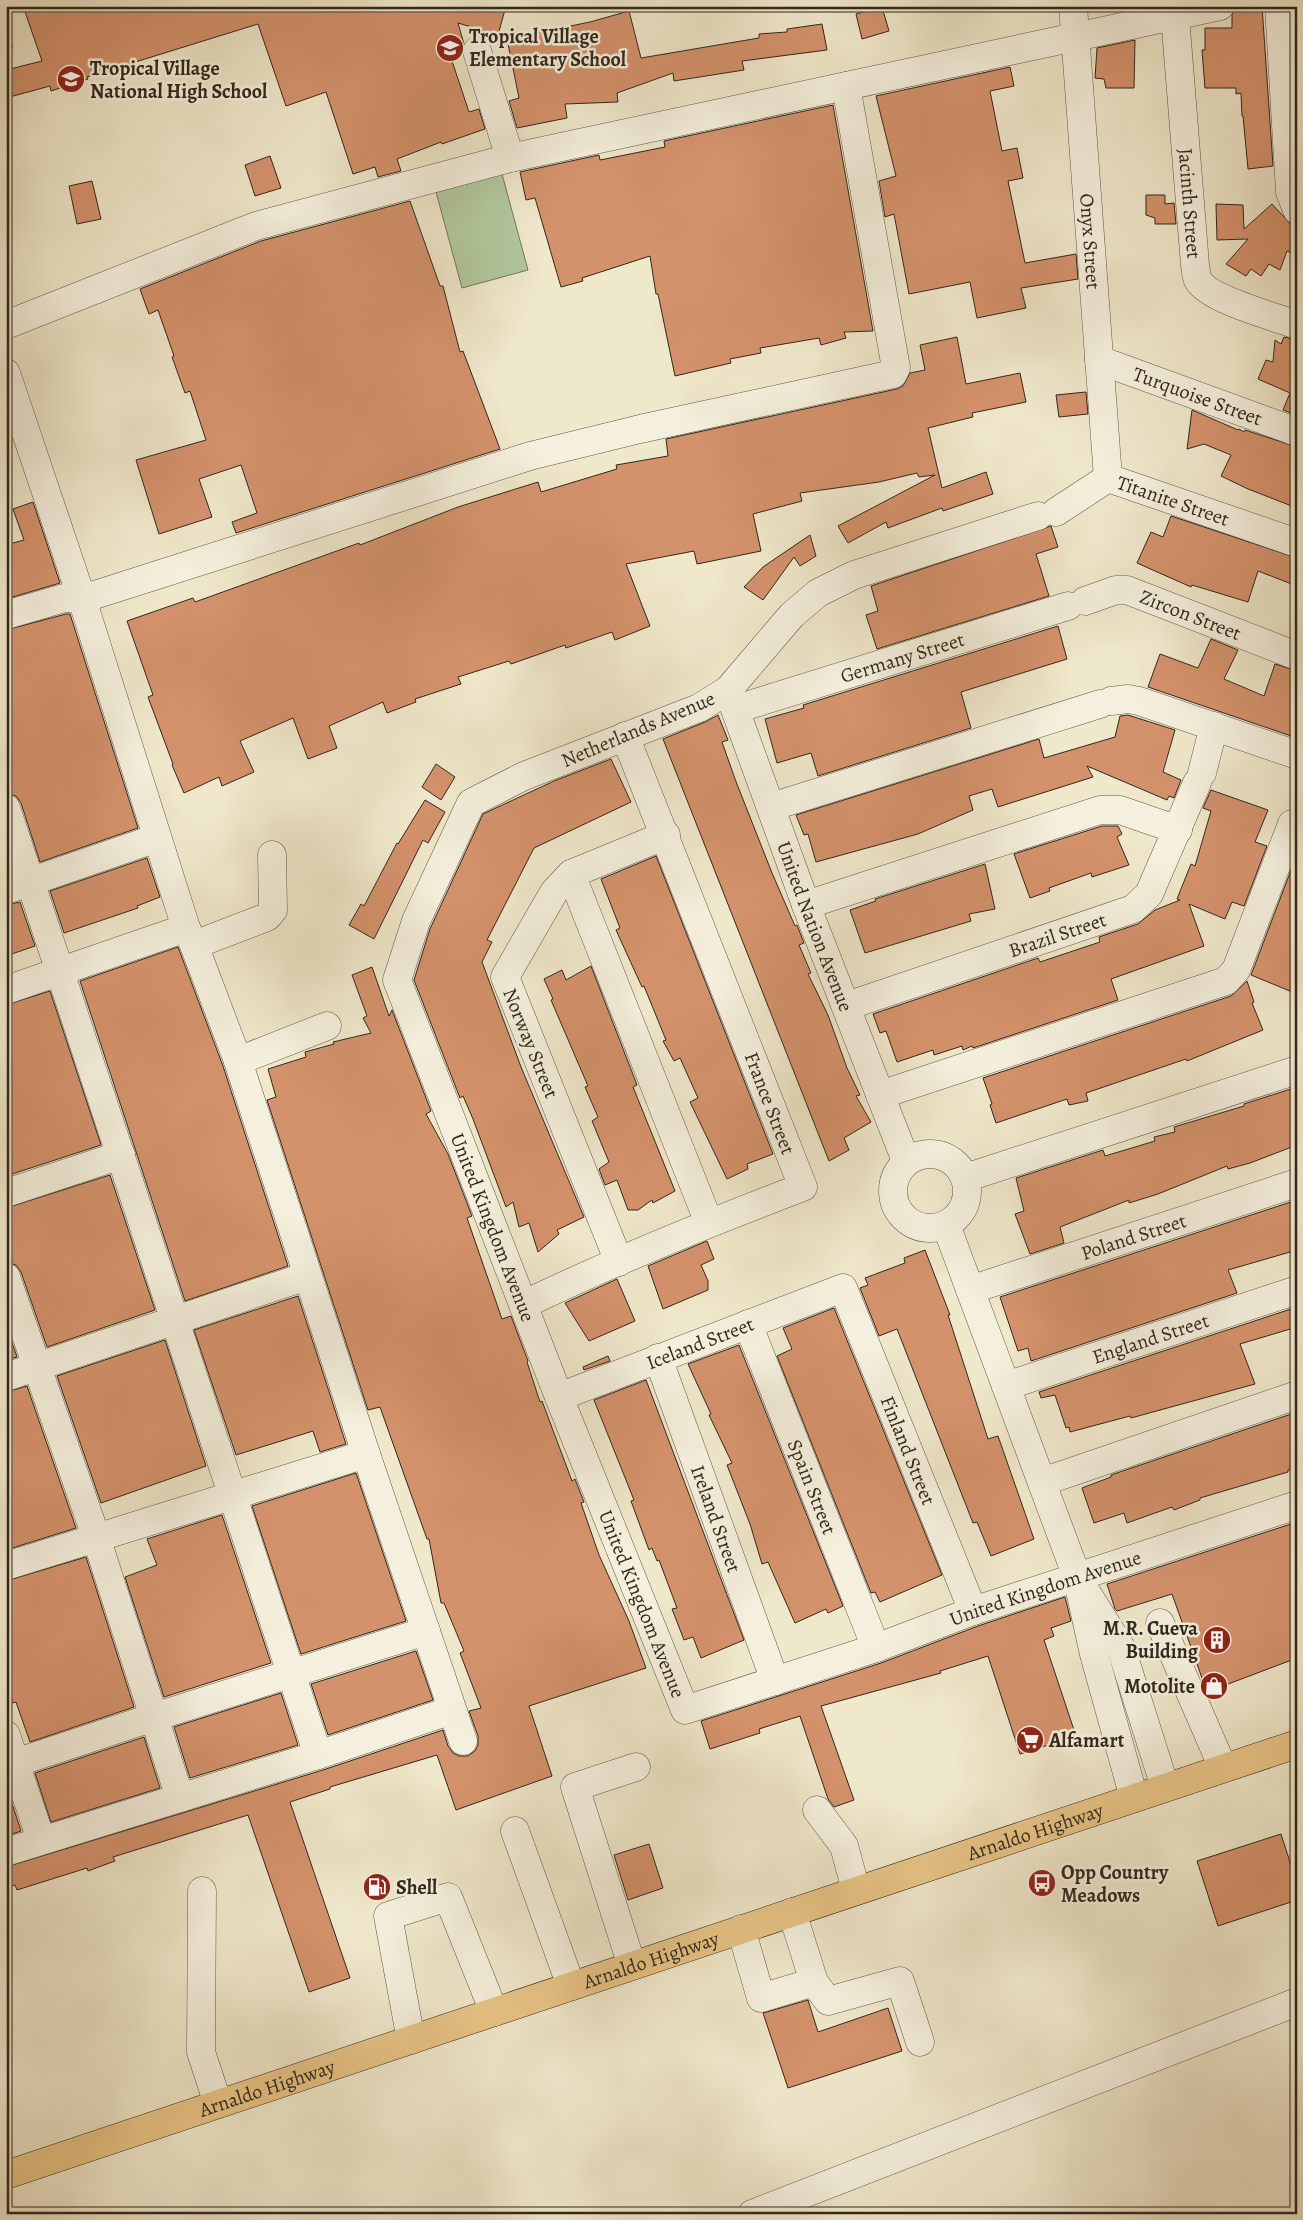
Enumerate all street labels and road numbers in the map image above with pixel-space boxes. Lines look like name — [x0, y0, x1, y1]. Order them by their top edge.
street label: Jacinth Street — [1172, 147, 1207, 260]
street label: Onyx Street — [1073, 192, 1107, 291]
street label: Turquoise Street — [1129, 360, 1266, 432]
street label: Titanite Street — [1113, 469, 1233, 533]
street label: Zircon Street — [1136, 583, 1245, 647]
street label: Germany Street — [837, 626, 968, 690]
street label: Netherlands Avenue — [557, 685, 719, 774]
street label: United Nation Avenue — [770, 838, 859, 1016]
street label: Brazil Street — [1005, 906, 1110, 964]
street label: Norway Street — [496, 984, 565, 1103]
street label: France Street — [738, 1048, 802, 1159]
street label: United Kingdom Avenue — [444, 1129, 541, 1326]
street label: Poland Street — [1078, 1207, 1190, 1267]
street label: England Street — [1089, 1307, 1213, 1371]
street label: Iceland Street — [643, 1310, 758, 1376]
street label: Finland Street — [874, 1392, 942, 1509]
street label: Spain Street — [781, 1435, 843, 1539]
street label: Ireland Street — [684, 1461, 748, 1577]
street label: United Kingdom Avenue — [592, 1506, 692, 1702]
street label: United Kingdom Avenue — [946, 1544, 1145, 1633]
street label: Arnaldo Highway — [963, 1796, 1108, 1867]
street label: Arnaldo Highway — [579, 1925, 724, 1996]
street label: Arnaldo Highway — [195, 2053, 339, 2124]

